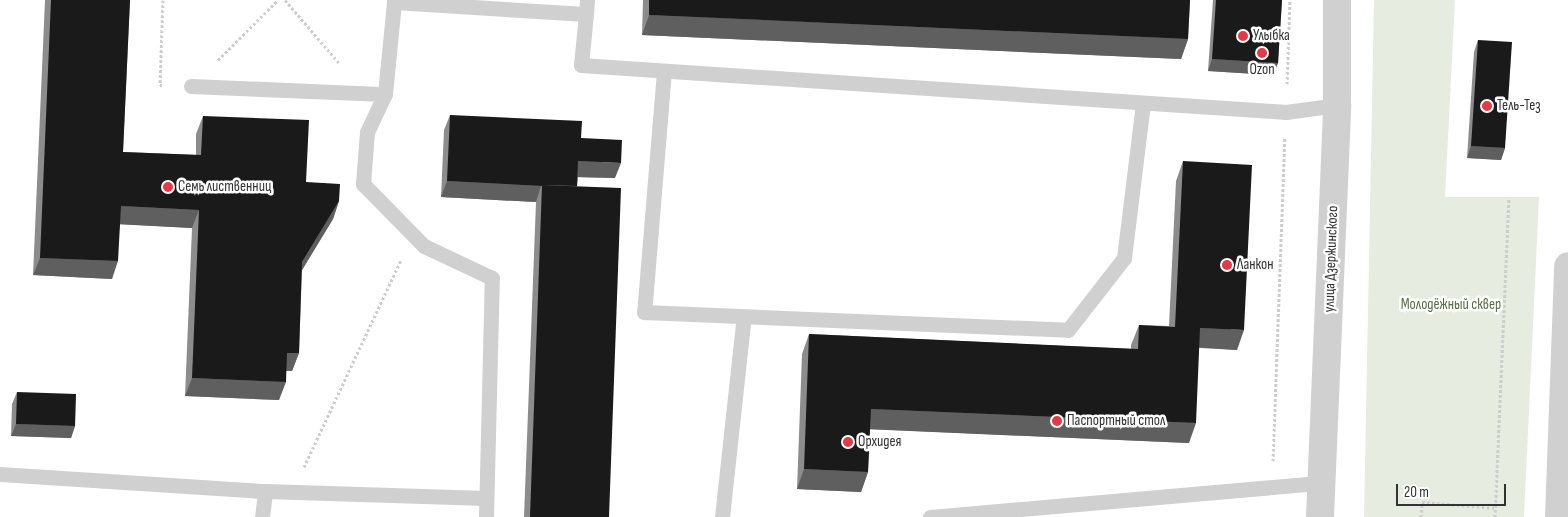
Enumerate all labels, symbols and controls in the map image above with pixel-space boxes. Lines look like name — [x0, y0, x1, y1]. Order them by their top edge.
place label: Улыбка — [1253, 27, 1290, 45]
marker: Улыбка — [1237, 30, 1249, 42]
marker: Ozon — [1256, 47, 1268, 59]
place label: Ozon — [1249, 61, 1275, 79]
place label: Тель-Тез — [1497, 97, 1541, 115]
marker: Тель-Тез — [1481, 100, 1493, 112]
place label: Семь лиственниц — [178, 178, 271, 196]
marker: Семь лиственниц — [162, 181, 174, 193]
street label: улица Дзержинского — [1320, 205, 1342, 313]
place label: Ланкон — [1237, 256, 1274, 274]
marker: Ланкон — [1221, 259, 1233, 271]
park label: Молодёжный сквер — [1401, 296, 1501, 314]
place label: Паспортный стол — [1067, 412, 1165, 430]
marker: Паспортный стол — [1051, 415, 1063, 427]
place label: Орхидея — [858, 433, 901, 451]
marker: Орхидея — [842, 436, 854, 448]
scale bar — [1398, 474, 1508, 506]
text: 20 m — [1404, 483, 1429, 502]

